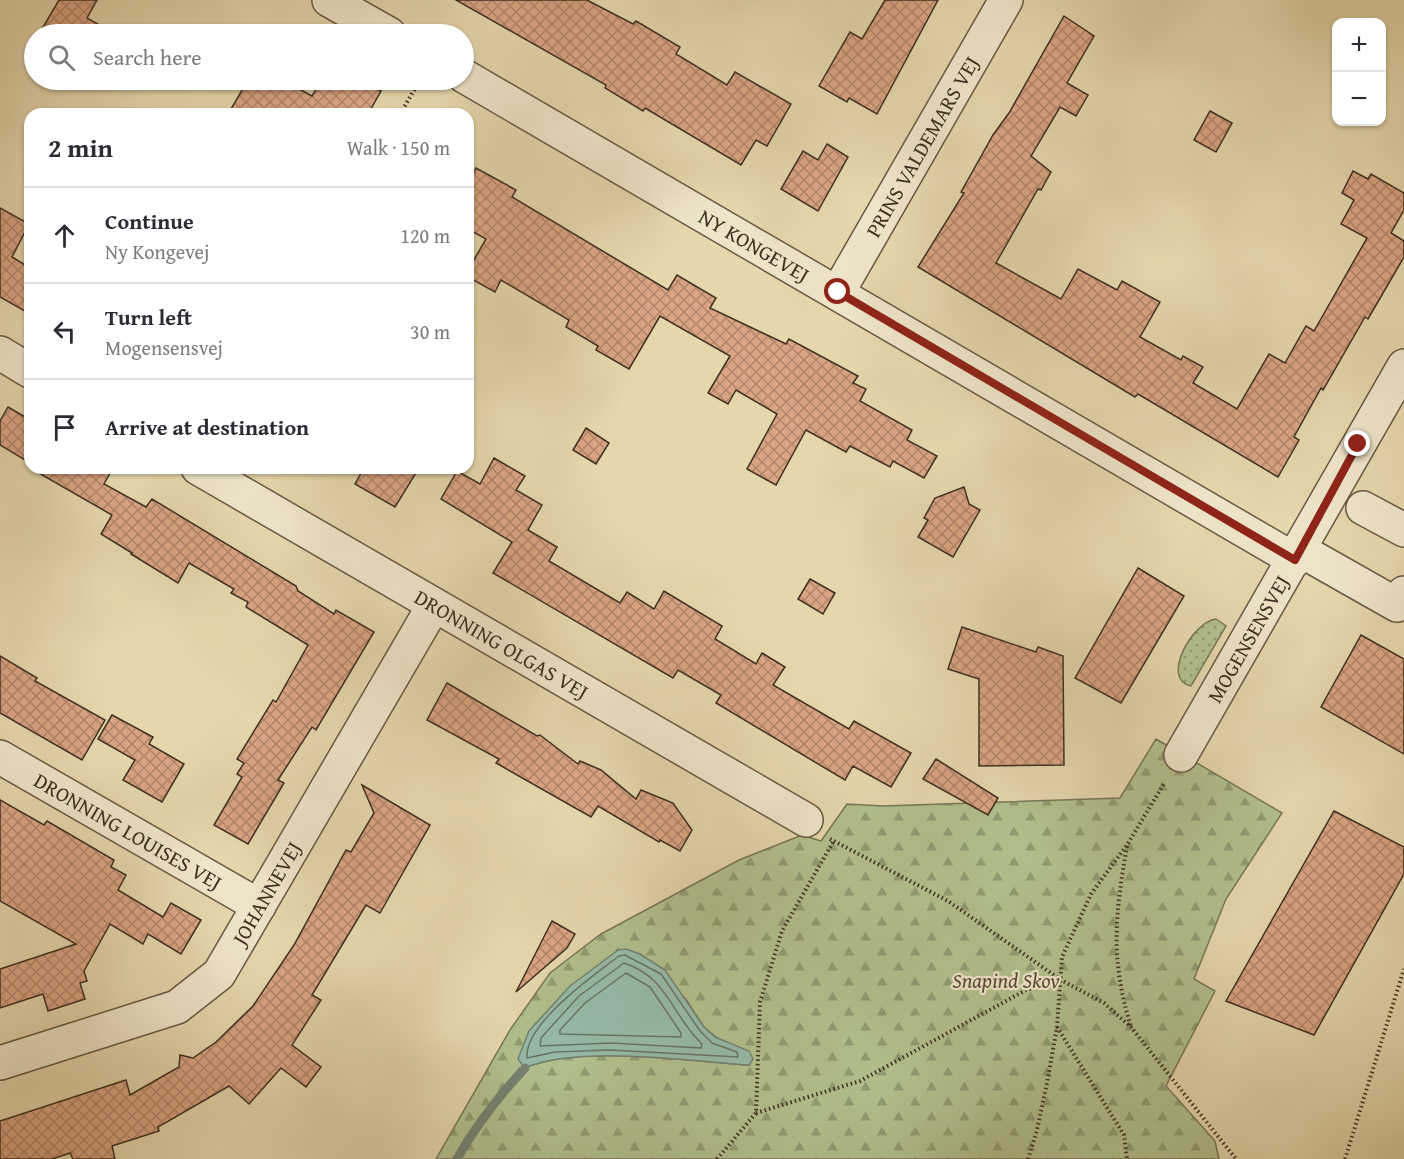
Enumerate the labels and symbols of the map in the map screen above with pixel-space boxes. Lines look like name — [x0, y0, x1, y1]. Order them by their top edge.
street label: PRINS VALDEMARS VEJ — [857, 50, 986, 243]
street label: NY KONGEVEJ — [693, 201, 815, 290]
route start — [824, 278, 850, 304]
route end — [1344, 430, 1370, 456]
street label: MOGENSENSVEJ — [1199, 569, 1297, 708]
street label: DRONNING OLGAS VEJ — [409, 581, 594, 706]
street label: DRONNING LOUISES VEJ — [28, 764, 228, 897]
street label: JOHANNEVEJ — [222, 835, 309, 953]
park label: Snapind Skov — [952, 965, 1060, 996]

